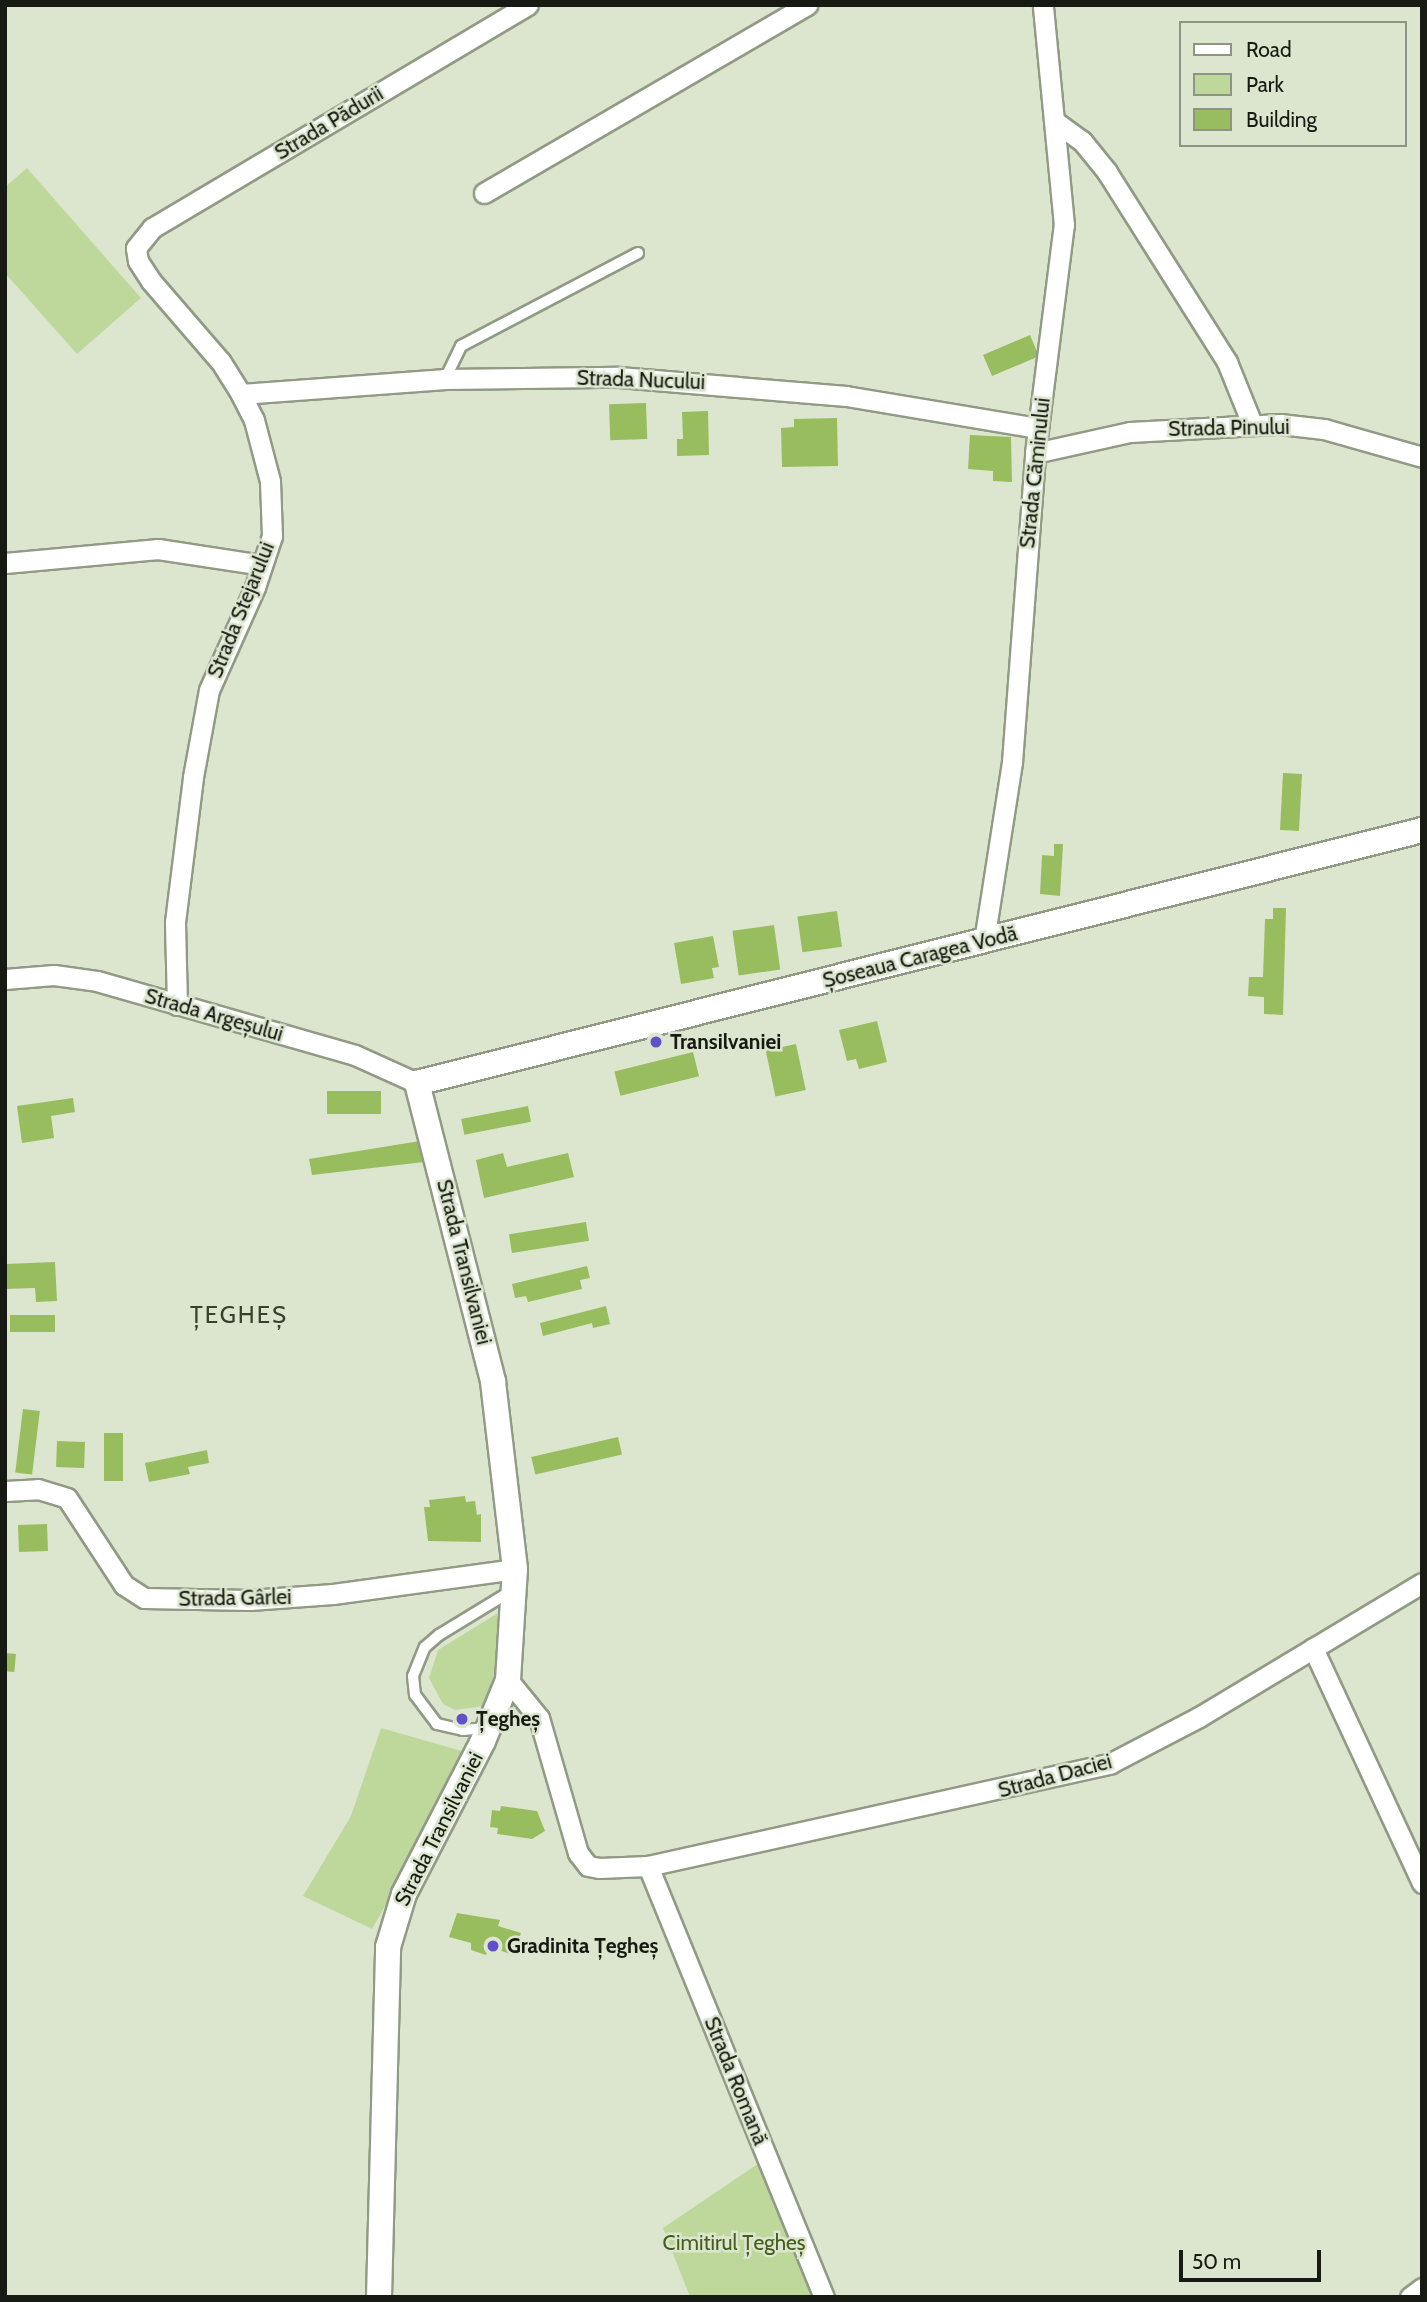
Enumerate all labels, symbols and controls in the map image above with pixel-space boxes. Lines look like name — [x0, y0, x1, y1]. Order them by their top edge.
legend — [1178, 21, 1406, 147]
text: Road — [1246, 37, 1292, 62]
text: Park — [1246, 72, 1284, 97]
street label: Strada Pădurii — [270, 81, 388, 165]
text: Building — [1246, 107, 1317, 132]
street label: Strada Nucului — [576, 365, 706, 395]
street label: Strada Căminului — [1015, 397, 1055, 549]
street label: Strada Pinului — [1168, 414, 1290, 442]
street label: Strada Stejarului — [202, 538, 280, 682]
street label: Șoseaua Caragea Vodă — [820, 921, 1020, 993]
street label: Strada Argeșului — [142, 983, 286, 1047]
place label: Transilvaniei — [670, 1029, 781, 1055]
marker: Transilvaniei — [648, 1034, 664, 1050]
street label: Strada Transilvaniei — [431, 1177, 497, 1347]
district label: ȚEGHEȘ — [191, 1301, 287, 1329]
street label: Strada Gârlei — [178, 1584, 292, 1612]
place label: Țegheș — [476, 1706, 540, 1732]
marker: Țegheș — [454, 1711, 470, 1727]
street label: Strada Transilvaniei — [389, 1748, 489, 1910]
street label: Strada Daciei — [996, 1749, 1114, 1803]
place label: Gradinita Țegheș — [507, 1933, 658, 1959]
marker: Gradinita Țegheș — [485, 1938, 501, 1954]
street label: Strada Romană — [699, 2013, 773, 2149]
park label: Cimitirul Țegheș — [663, 2230, 805, 2256]
scale bar — [1182, 2236, 1324, 2280]
text: 50 m — [1192, 2249, 1241, 2274]

